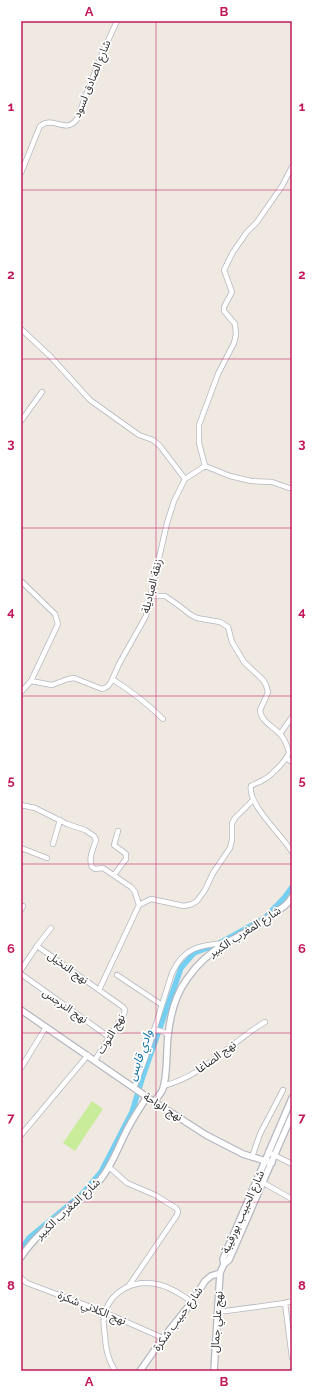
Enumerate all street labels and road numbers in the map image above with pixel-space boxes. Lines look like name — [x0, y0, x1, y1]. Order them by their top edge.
street label: شارع الصادق لسود — [71, 38, 115, 120]
street label: زنقة العباديلة — [139, 557, 165, 615]
street label: شارع المغرب الكبير — [206, 904, 284, 961]
street label: نهج النخيل — [45, 949, 91, 988]
street label: نهج النرجس — [39, 986, 90, 1027]
street label: نهج التوت — [94, 1012, 129, 1057]
street label: نهج الصاغا — [193, 1038, 239, 1077]
street label: نهج الواحة — [141, 1090, 185, 1125]
street label: شارع الحبيب بورقيبة — [219, 1168, 268, 1256]
street label: شارع المغرب الكبير — [32, 1176, 104, 1244]
street label: شارع حبيب شكرة — [150, 1284, 207, 1354]
street label: نهج الكلاني شكرة — [55, 1288, 128, 1330]
street label: نهج علي جمال — [208, 1291, 228, 1354]

